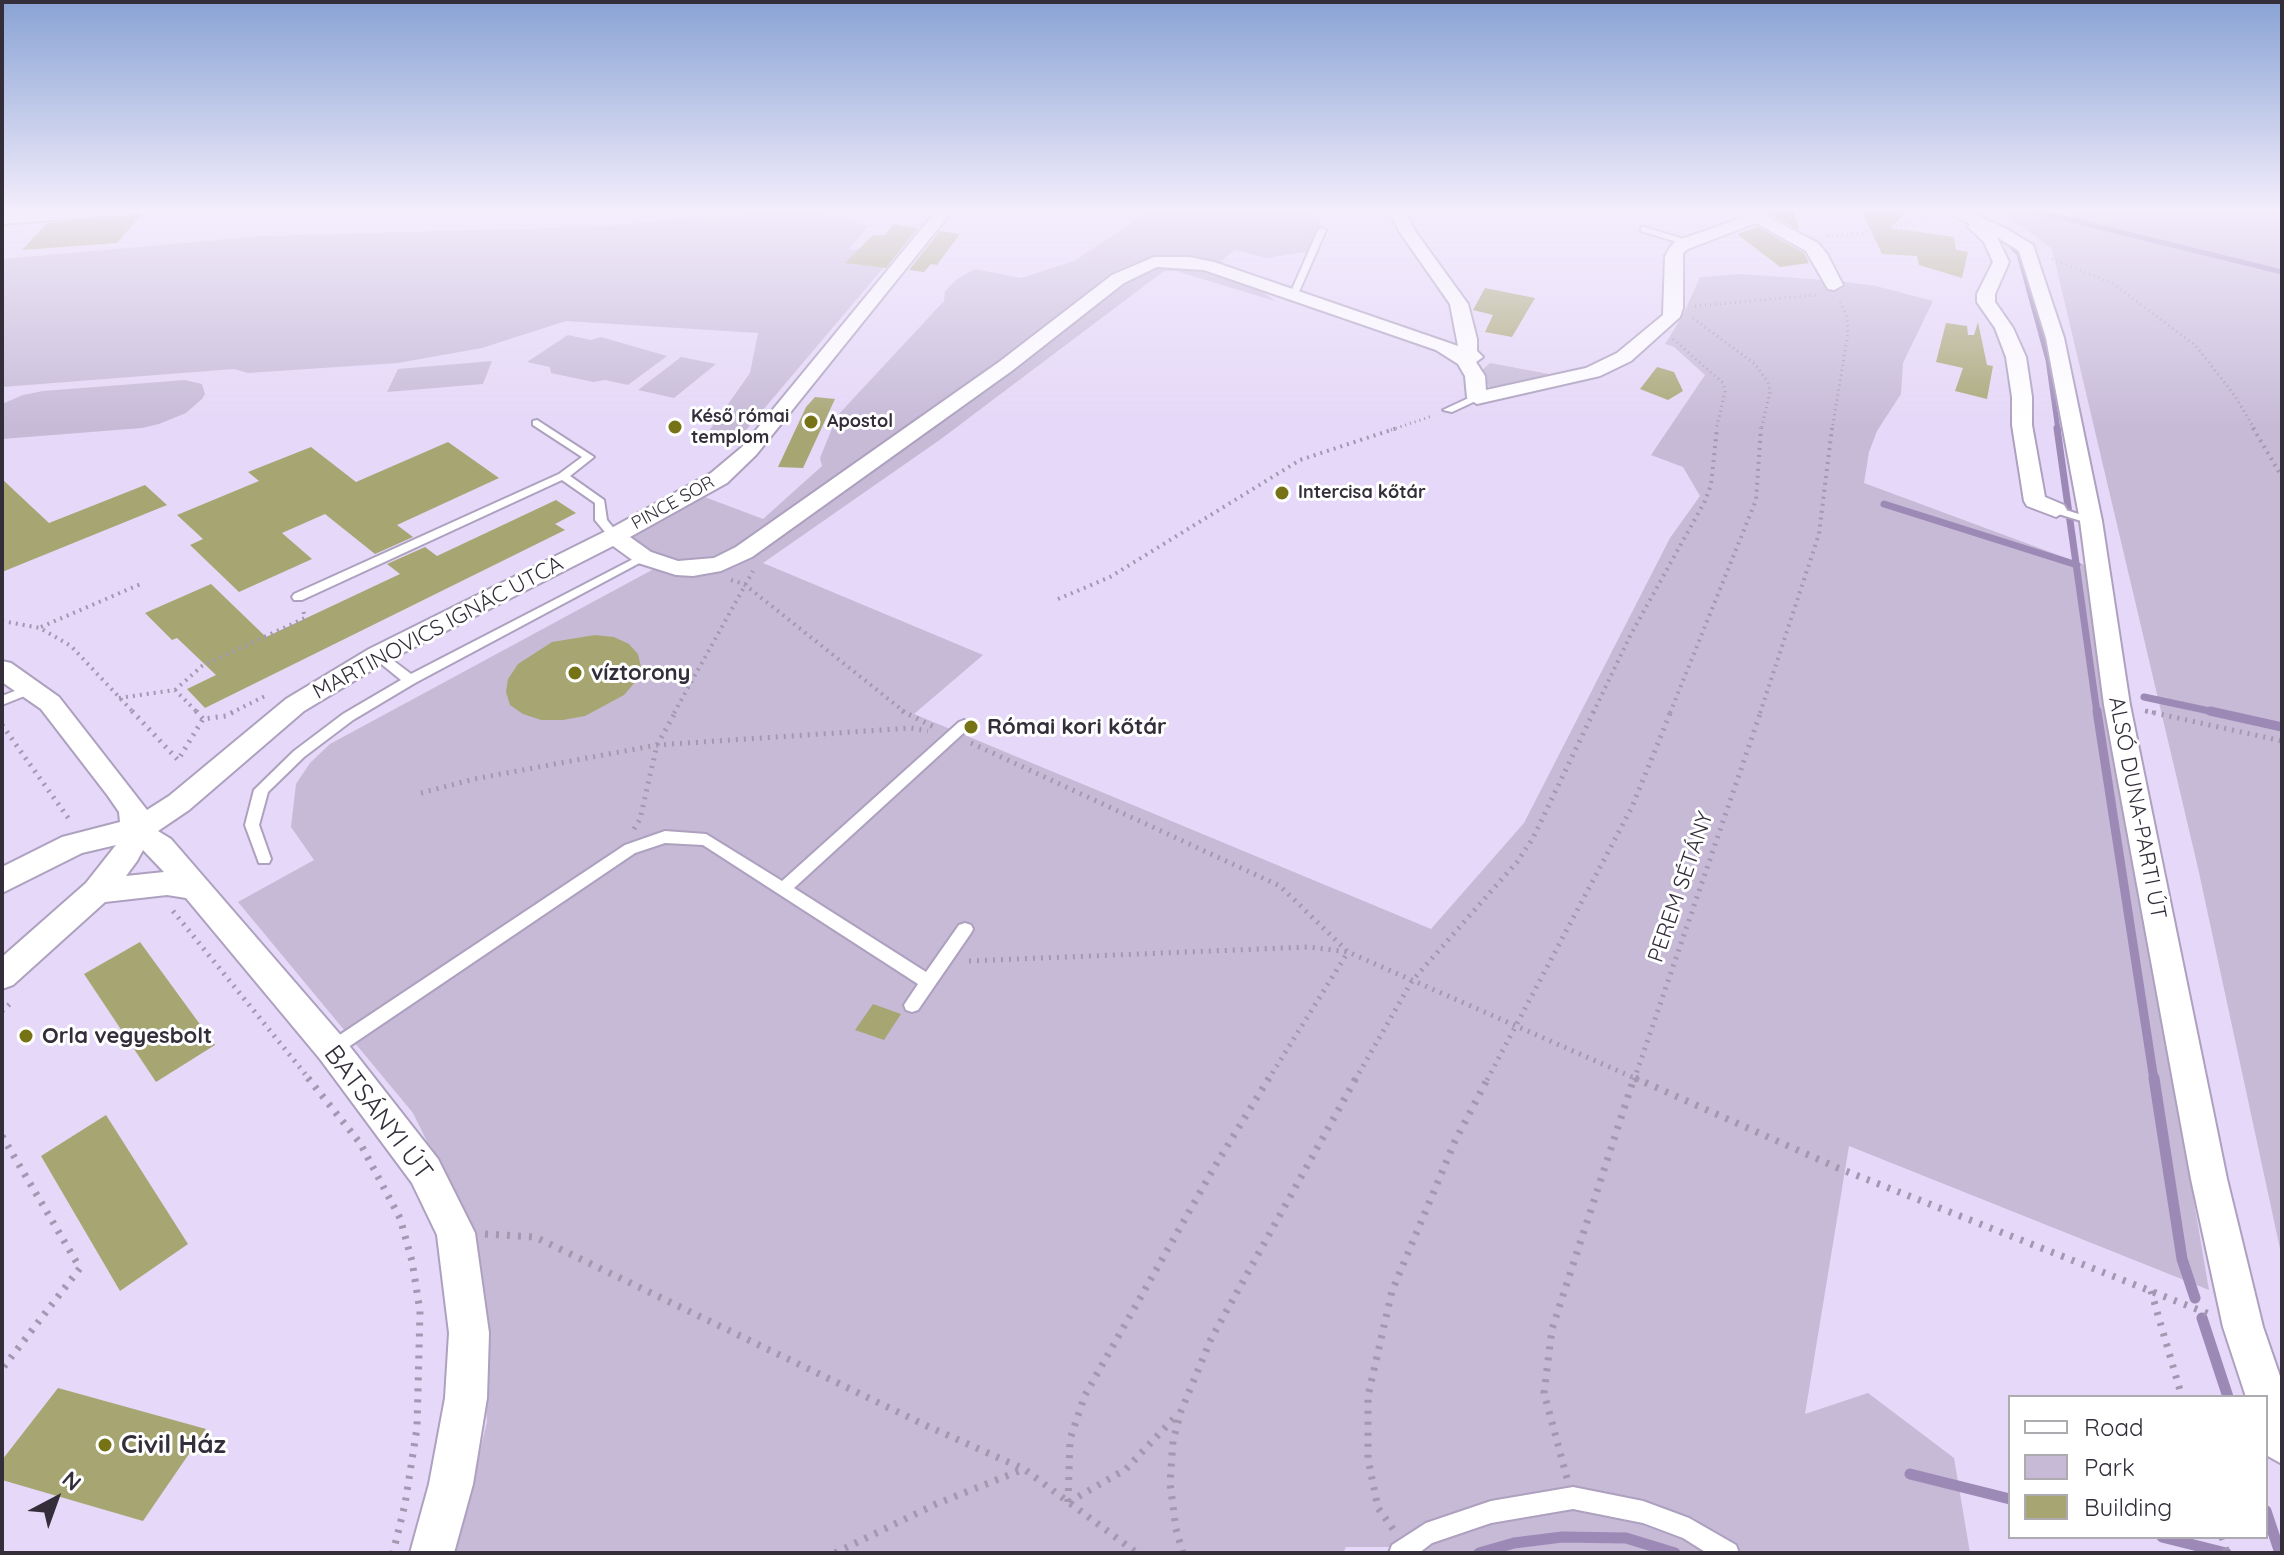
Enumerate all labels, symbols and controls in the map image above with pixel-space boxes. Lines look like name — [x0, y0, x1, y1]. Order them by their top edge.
place label: Késő római templom — [691, 406, 789, 448]
place label: Apostol — [827, 411, 893, 433]
marker: Apostol — [802, 413, 820, 431]
marker: Késő római templom — [666, 418, 684, 436]
street label: PINCE SOR — [628, 471, 718, 535]
place label: Intercisa kőtár — [1298, 482, 1426, 504]
marker: Intercisa kőtár — [1273, 484, 1291, 502]
street label: MARTINOVICS IGNÁC UTCA — [308, 551, 568, 705]
place label: víztorony — [591, 660, 691, 686]
marker: víztorony — [566, 664, 584, 682]
street label: ALSÓ DUNA-PARTI ÚT — [2102, 694, 2172, 922]
place label: Római kori kőtár — [987, 714, 1167, 740]
marker: Római kori kőtár — [962, 718, 980, 736]
street label: PEREM SÉTÁNY — [1643, 808, 1719, 966]
place label: Orla vegyesbolt — [42, 1023, 212, 1049]
marker: Orla vegyesbolt — [17, 1027, 35, 1045]
street label: BATSÁNYI ÚT — [317, 1039, 439, 1187]
legend — [2008, 1395, 2268, 1539]
text: Road — [2084, 1412, 2144, 1442]
place label: Civil Ház — [121, 1429, 226, 1461]
marker: Civil Ház — [96, 1436, 114, 1454]
text: Park — [2084, 1452, 2135, 1482]
north arrow — [16, 1459, 96, 1539]
text: N — [56, 1465, 87, 1497]
text: Building — [2084, 1492, 2172, 1522]

